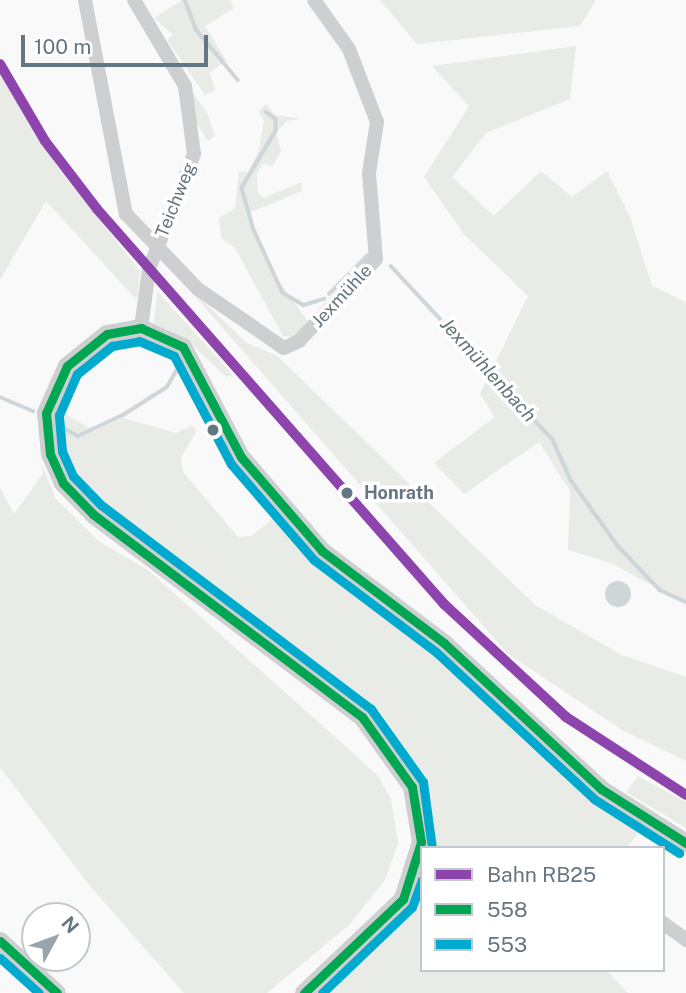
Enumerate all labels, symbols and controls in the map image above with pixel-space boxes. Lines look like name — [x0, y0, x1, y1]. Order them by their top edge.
scale bar — [24, 21, 212, 65]
text: 100 m — [34, 34, 91, 59]
street label: Teichweg — [151, 159, 201, 241]
street label: Jexmühle — [307, 260, 377, 332]
water label: Jexmühlenbach — [435, 313, 541, 427]
unlabelled marker — [206, 423, 220, 437]
marker: Honrath — [336, 482, 358, 504]
place label: Honrath — [364, 482, 434, 504]
legend — [420, 846, 665, 972]
text: Bahn RB25 — [487, 862, 596, 887]
text: 558 — [487, 897, 528, 922]
north arrow — [21, 902, 91, 972]
text: N — [57, 912, 84, 937]
text: 553 — [487, 932, 527, 957]

